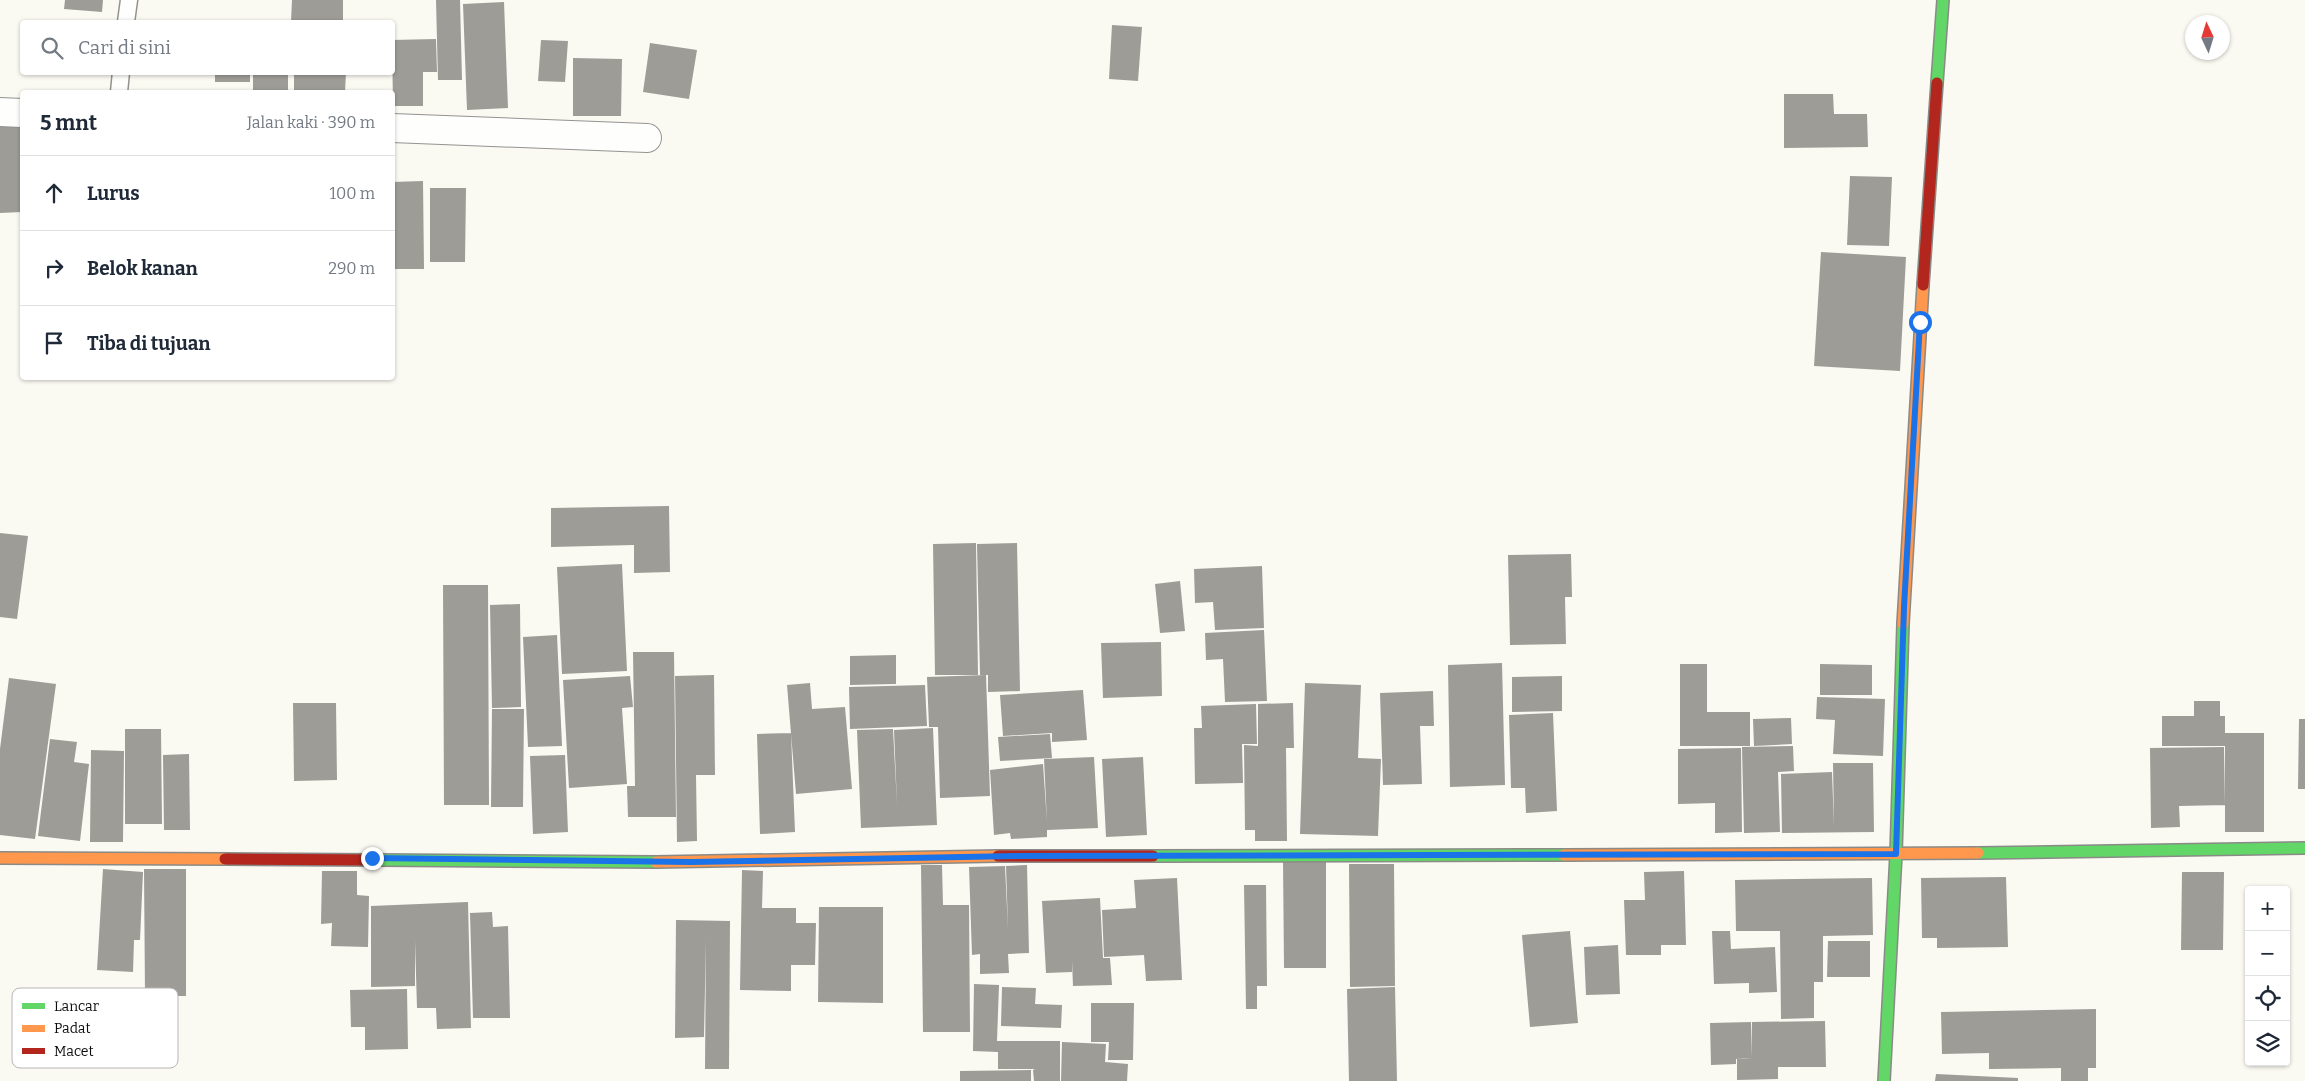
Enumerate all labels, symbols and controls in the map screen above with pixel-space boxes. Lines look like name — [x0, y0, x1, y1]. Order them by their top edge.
north arrow — [2185, 15, 2230, 60]
search box — [20, 20, 395, 75]
icon: search — [38, 34, 66, 62]
text: Cari di sini — [78, 36, 171, 59]
text: 5 mnt — [40, 110, 97, 136]
text: Jalan kaki · 390 m — [247, 113, 375, 132]
icon: ahead — [40, 179, 68, 207]
text: Lurus — [87, 182, 140, 205]
text: 100 m — [330, 184, 375, 203]
icon: right — [40, 254, 68, 282]
text: Belok kanan — [87, 257, 198, 280]
text: 290 m — [328, 259, 375, 278]
route start — [1909, 311, 1932, 334]
icon: arrive — [40, 329, 68, 357]
text: Tiba di tujuan — [87, 332, 211, 355]
route end — [361, 847, 384, 870]
map controls — [2245, 886, 2290, 1066]
button: + — [2245, 886, 2290, 931]
button: − — [2245, 931, 2290, 976]
button: locate — [2245, 976, 2290, 1021]
legend — [12, 988, 178, 1068]
text: Lancar — [54, 998, 99, 1015]
text: Padat — [54, 1020, 91, 1037]
button: layers — [2245, 1021, 2290, 1066]
text: Macet — [54, 1043, 94, 1060]

